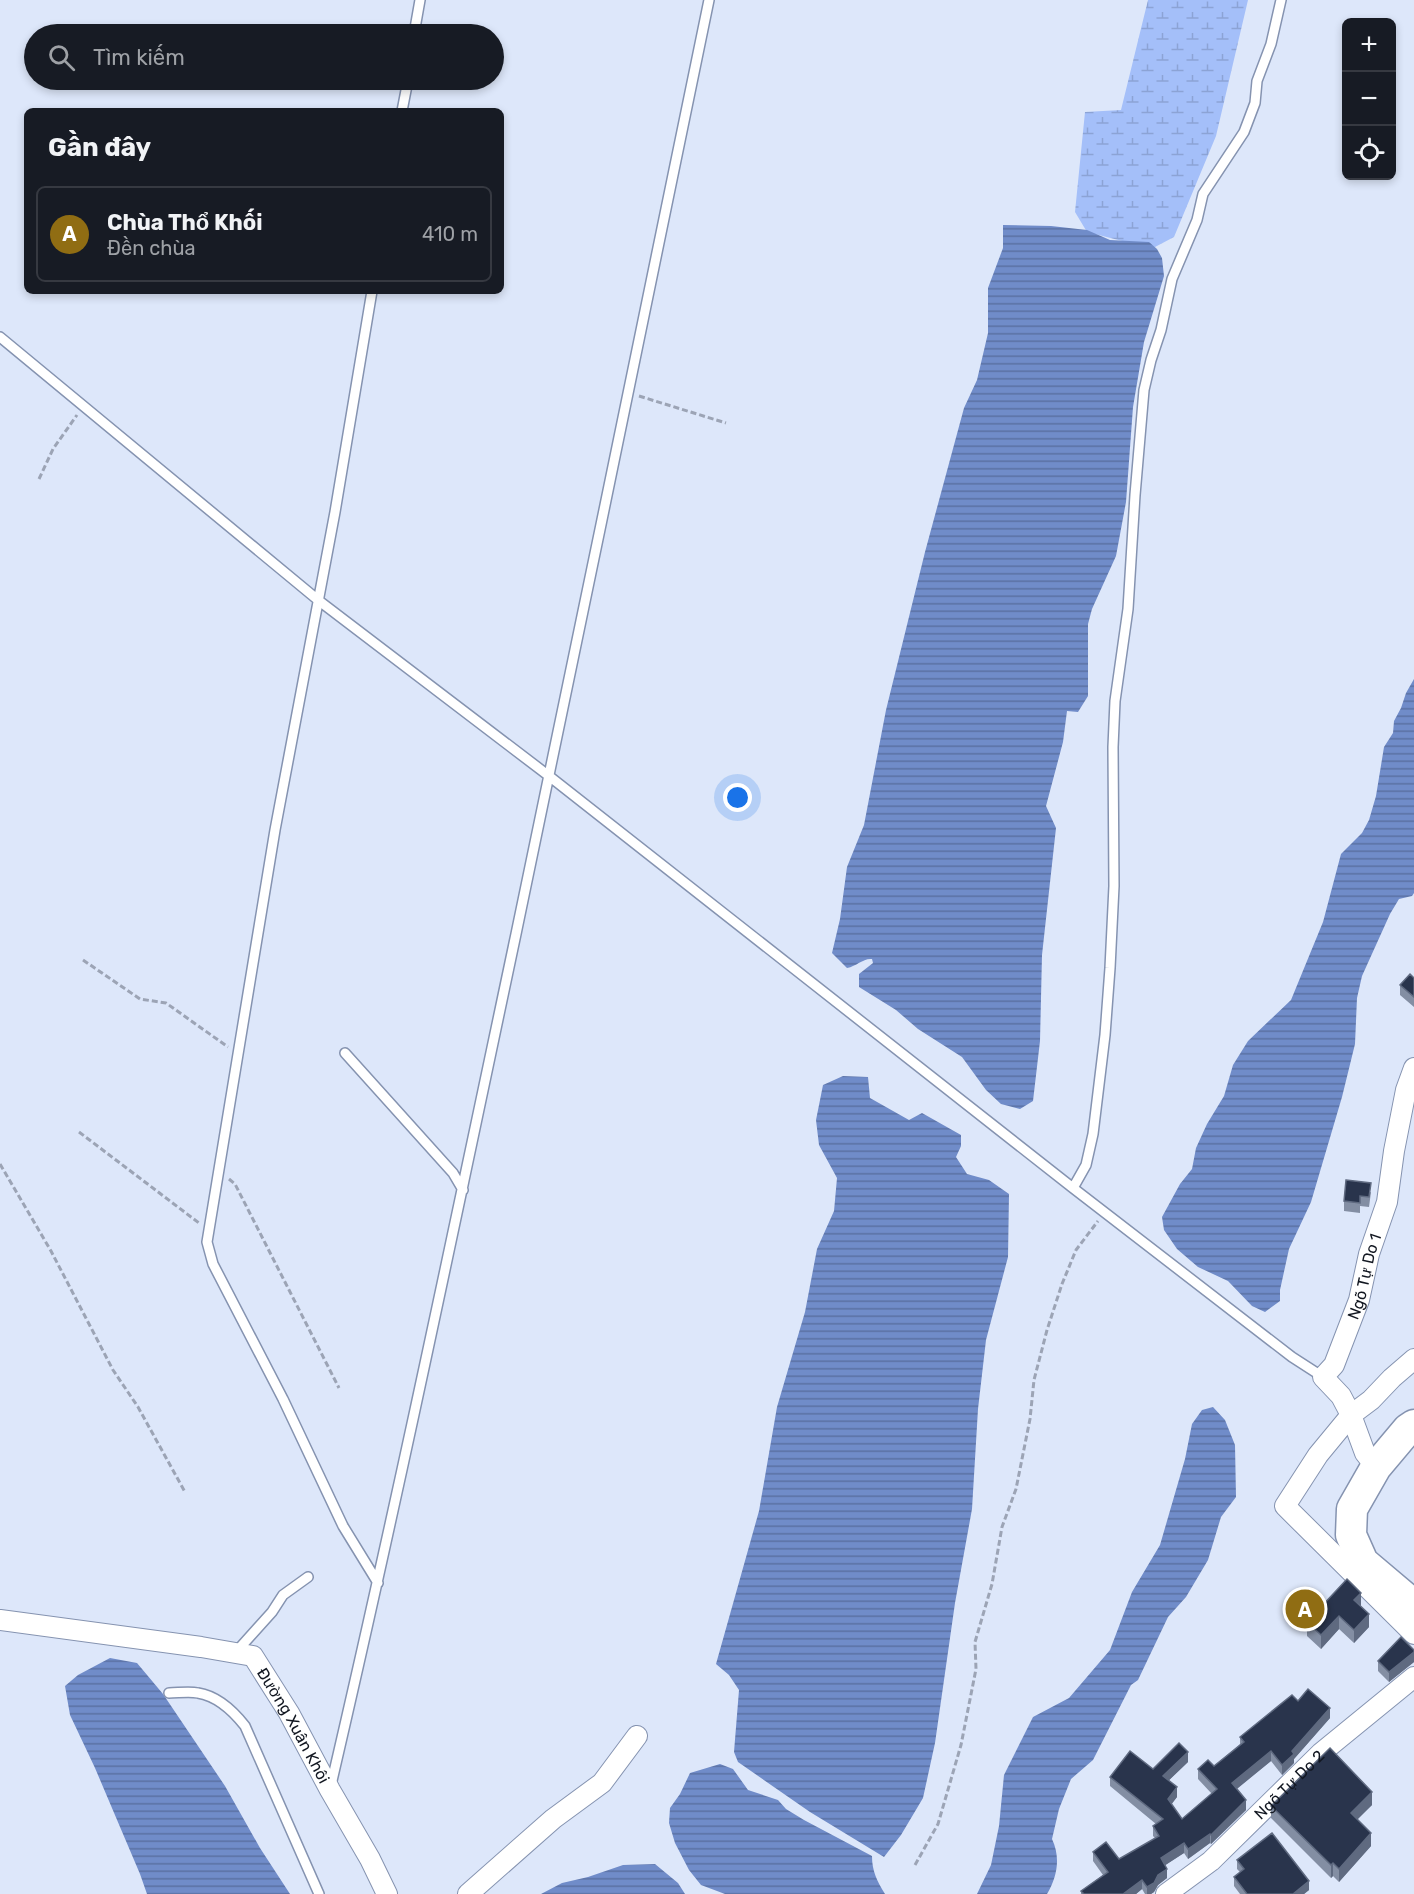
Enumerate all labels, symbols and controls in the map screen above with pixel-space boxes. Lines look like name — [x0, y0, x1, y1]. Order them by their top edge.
map controls — [1342, 18, 1396, 180]
button: + — [1342, 18, 1396, 72]
search box — [24, 24, 504, 90]
icon: search — [45, 41, 78, 74]
text: Tìm kiếm — [93, 44, 185, 71]
button: − — [1342, 72, 1396, 126]
button: locate — [1342, 126, 1396, 180]
text: Gần đây — [48, 132, 151, 163]
text: Chùa Thổ Khối — [107, 209, 263, 236]
text: A — [62, 222, 77, 246]
text: 410 m — [422, 222, 478, 246]
text: Đền chùa — [107, 236, 195, 260]
your location — [723, 783, 752, 812]
street label: Ngõ Tự Do 1 — [1343, 1231, 1385, 1322]
pin: A — [1286, 1586, 1324, 1632]
street label: Đường Xuân Khôi — [253, 1664, 334, 1787]
street label: Ngõ Tự Do 2 — [1250, 1746, 1328, 1823]

